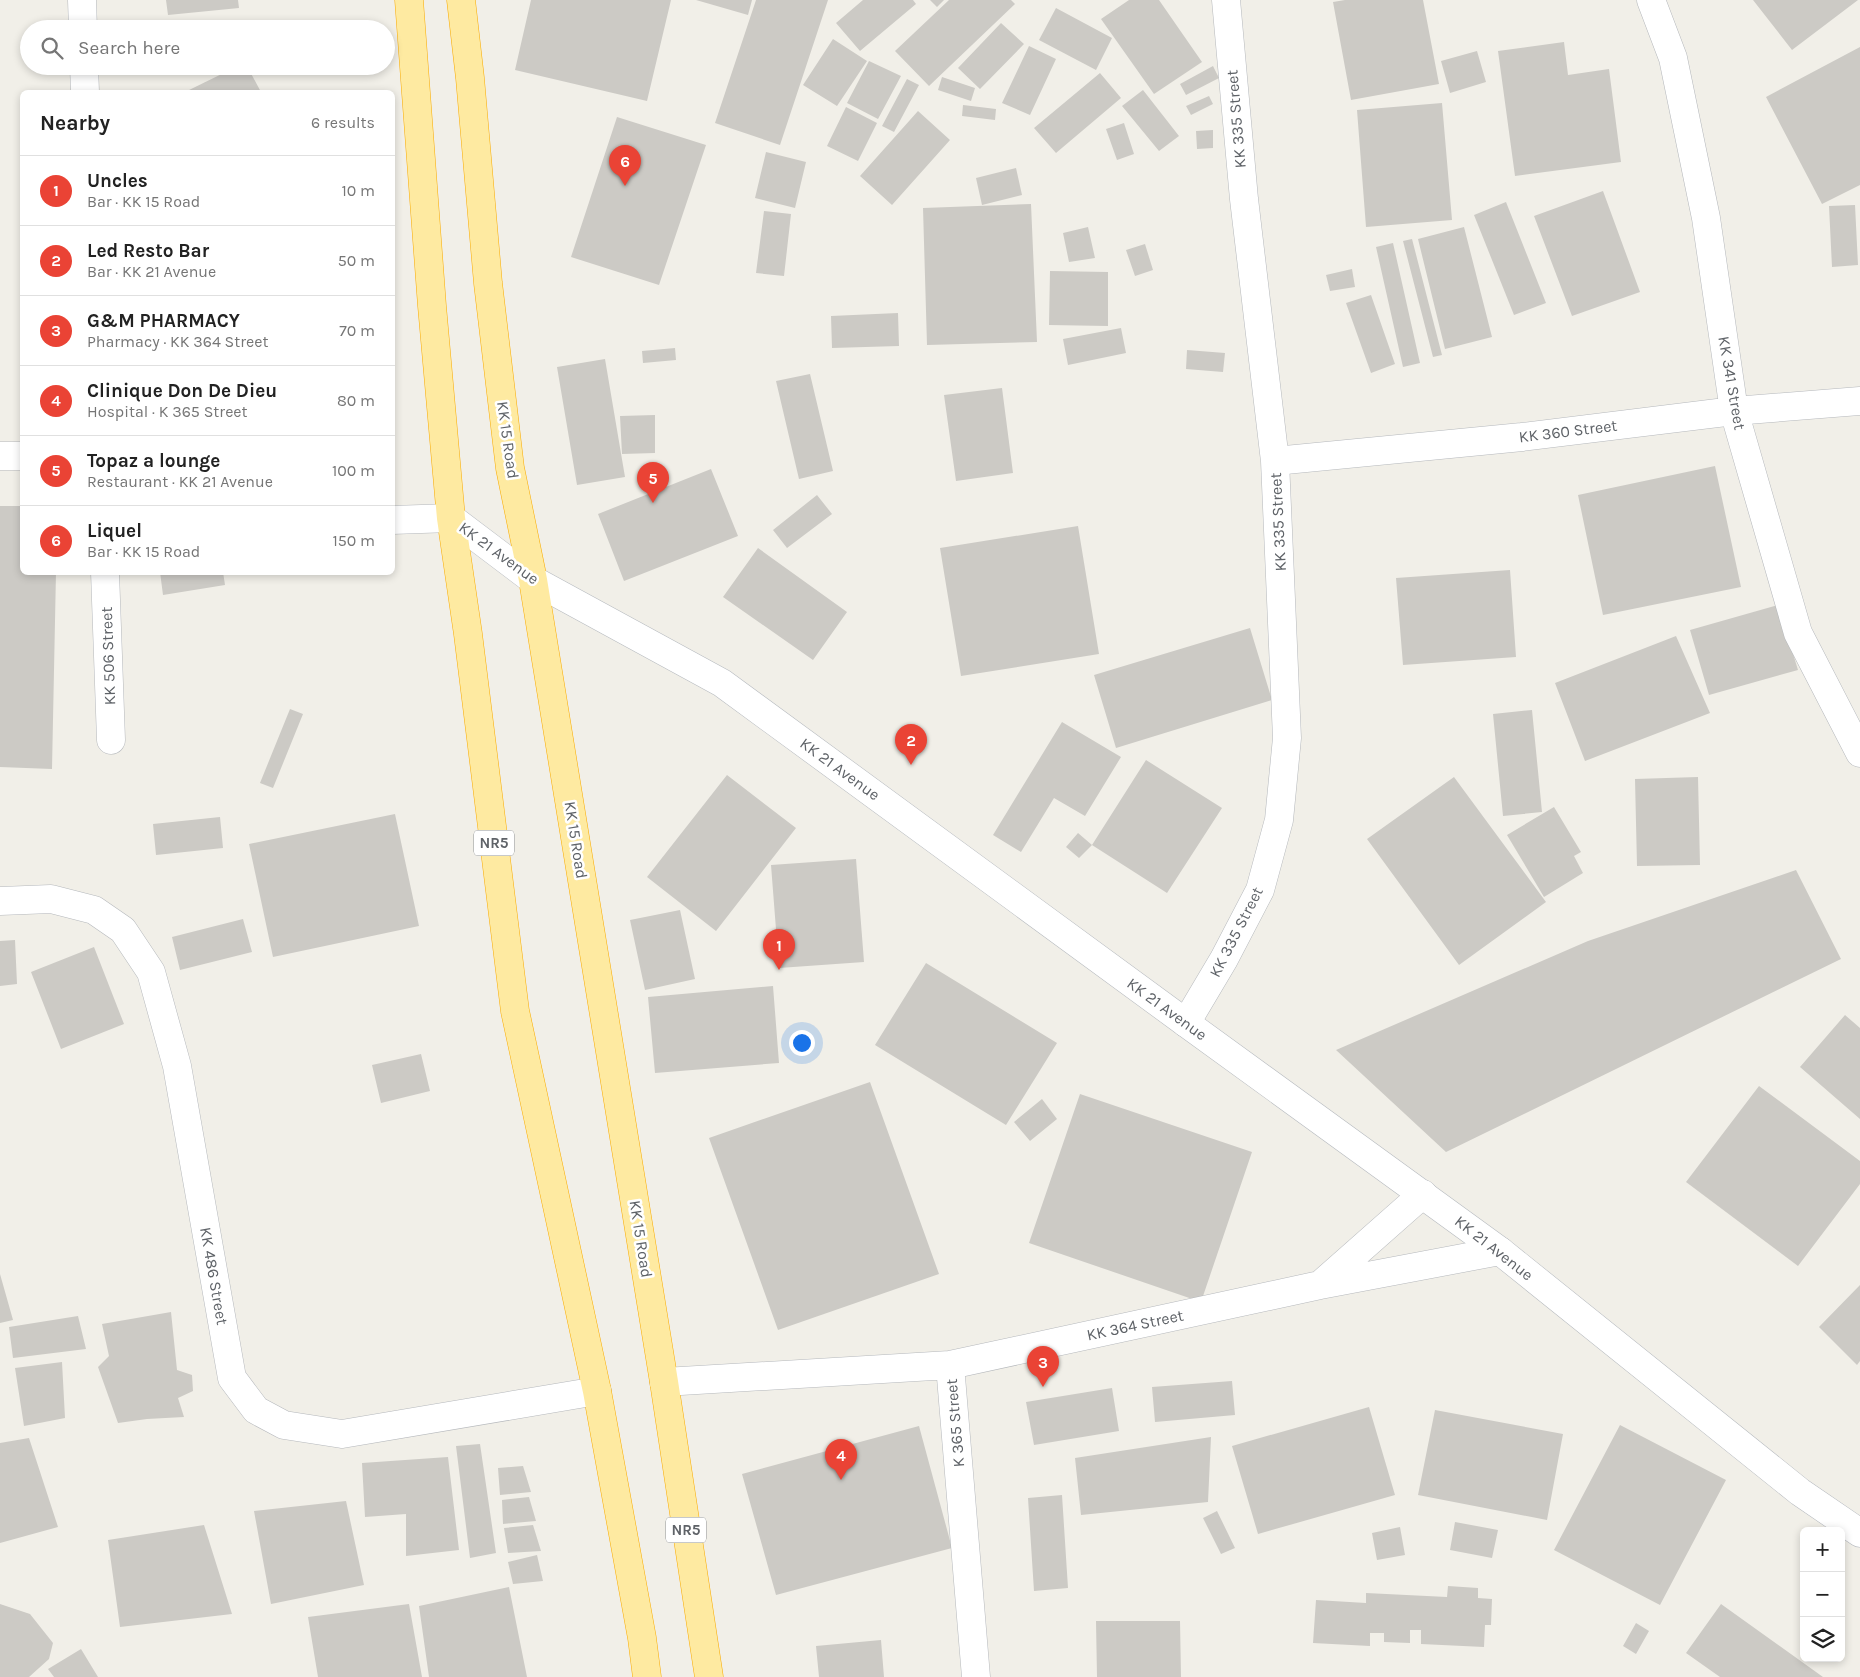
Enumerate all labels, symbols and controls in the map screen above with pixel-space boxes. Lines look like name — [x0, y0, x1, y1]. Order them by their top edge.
search box — [20, 20, 395, 75]
icon: search — [38, 34, 66, 62]
text: Search here — [78, 37, 180, 59]
street label: KK 335 Street — [1222, 69, 1250, 169]
text: Nearby — [40, 111, 110, 135]
text: 6 results — [311, 113, 375, 132]
pin: 6 — [609, 145, 641, 186]
text: Uncles — [87, 170, 148, 192]
text: 1 — [53, 181, 59, 200]
text: 10 m — [341, 181, 375, 200]
text: Bar · KK 15 Road — [87, 192, 200, 211]
text: Led Resto Bar — [87, 240, 209, 262]
text: 2 — [51, 251, 61, 270]
text: 50 m — [338, 251, 375, 270]
text: Bar · KK 21 Avenue — [87, 262, 216, 281]
text: G&M PHARMACY — [87, 310, 240, 332]
text: 3 — [51, 321, 61, 340]
text: 70 m — [339, 321, 375, 340]
text: Pharmacy · KK 364 Street — [87, 332, 269, 351]
street label: KK 341 Street — [1714, 335, 1750, 431]
text: Clinique Don De Dieu — [87, 380, 277, 402]
text: 4 — [51, 391, 61, 410]
text: 80 m — [337, 391, 375, 410]
street label: KK 15 Road — [493, 400, 523, 480]
text: Hospital · K 365 Street — [87, 402, 248, 421]
street label: KK 360 Street — [1518, 416, 1618, 446]
text: Topaz a lounge — [87, 450, 220, 472]
text: 5 — [51, 461, 61, 480]
text: 100 m — [332, 461, 375, 480]
pin: 5 — [637, 462, 669, 503]
text: Restaurant · KK 21 Avenue — [87, 472, 273, 491]
street label: KK 335 Street — [1266, 472, 1290, 572]
street label: KK 21 Avenue — [455, 518, 543, 588]
text: Liquel — [87, 520, 142, 542]
text: 6 — [51, 531, 61, 550]
text: 150 m — [332, 531, 375, 550]
text: Bar · KK 15 Road — [87, 542, 200, 561]
street label: KK 506 Street — [97, 606, 119, 706]
pin: 2 — [895, 724, 927, 765]
street label: KK 21 Avenue — [796, 734, 884, 804]
street label: KK 15 Road — [561, 800, 591, 880]
road number: NR5 — [474, 830, 514, 856]
street label: KK 335 Street — [1205, 884, 1267, 980]
pin: 1 — [763, 929, 795, 970]
street label: KK 21 Avenue — [1123, 974, 1211, 1044]
your location — [789, 1030, 815, 1056]
street label: KK 15 Road — [626, 1199, 656, 1279]
street label: KK 21 Avenue — [1451, 1211, 1537, 1285]
street label: KK 486 Street — [196, 1226, 232, 1326]
street label: KK 364 Street — [1085, 1305, 1185, 1345]
pin: 3 — [1027, 1346, 1059, 1387]
street label: K 365 Street — [942, 1378, 968, 1468]
pin: 4 — [825, 1439, 857, 1480]
road number: NR5 — [666, 1518, 706, 1542]
map controls — [1800, 1527, 1845, 1662]
button: + — [1800, 1527, 1845, 1572]
button: − — [1800, 1572, 1845, 1617]
button: layers — [1800, 1617, 1845, 1662]

